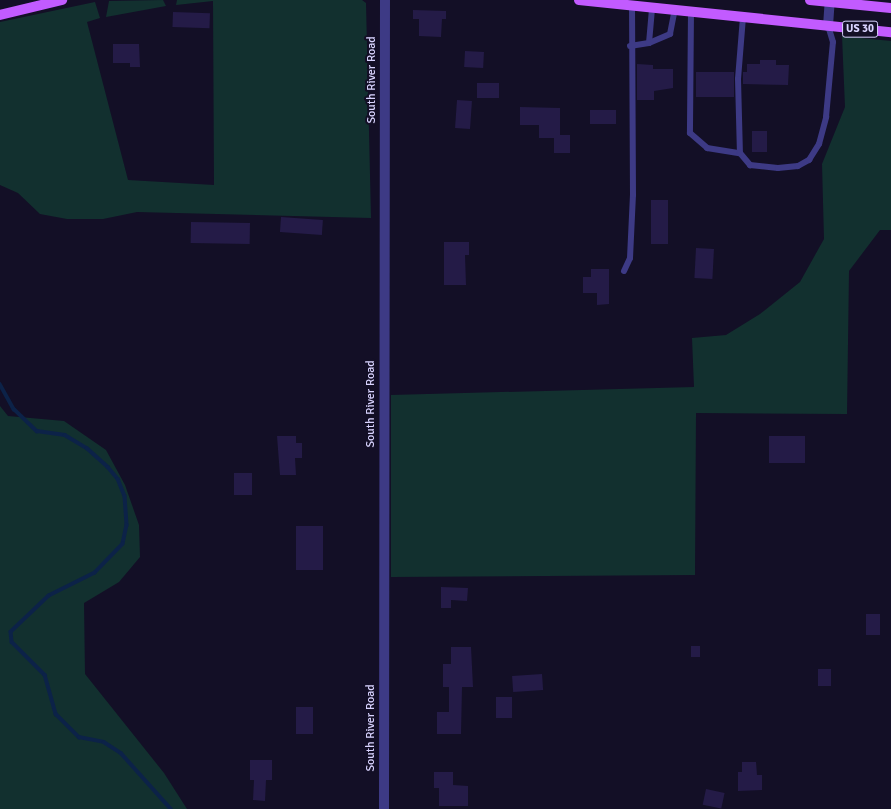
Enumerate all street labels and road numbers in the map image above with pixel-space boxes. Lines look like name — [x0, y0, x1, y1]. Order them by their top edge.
road number: US 30 — [842, 20, 878, 38]
street label: South River Road — [365, 36, 379, 124]
street label: South River Road — [364, 360, 378, 448]
street label: South River Road — [364, 684, 378, 772]

